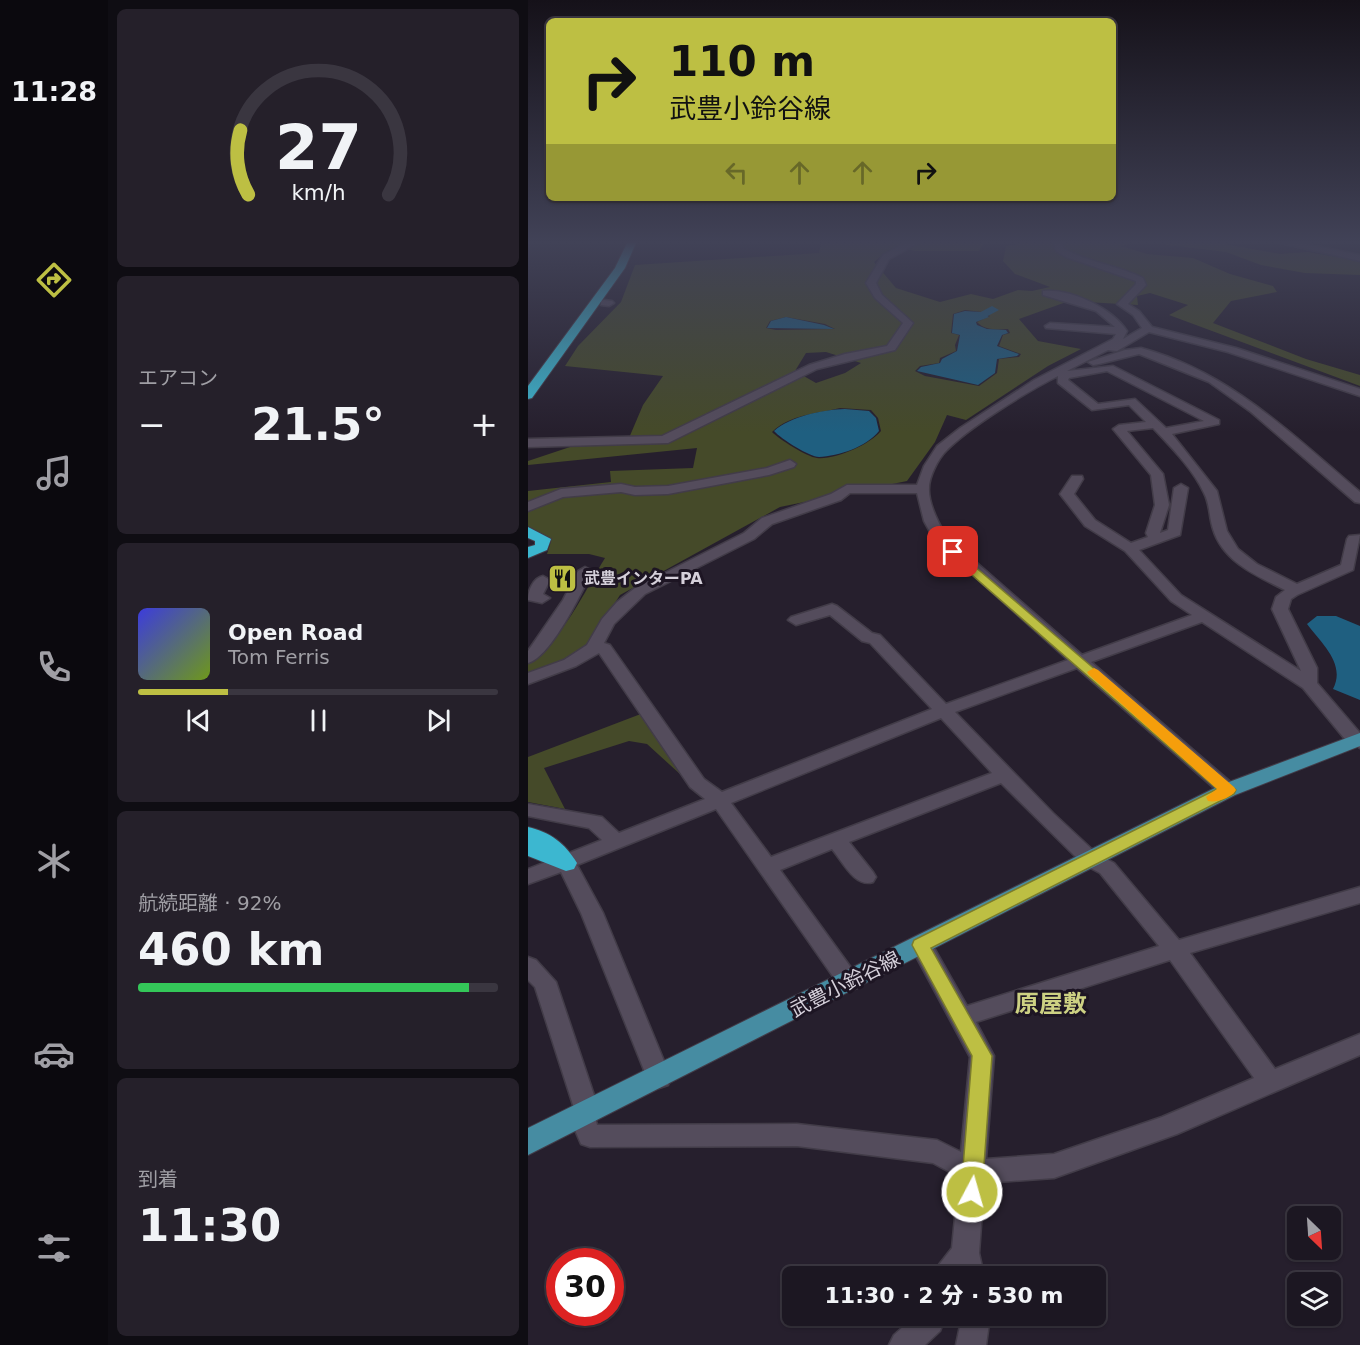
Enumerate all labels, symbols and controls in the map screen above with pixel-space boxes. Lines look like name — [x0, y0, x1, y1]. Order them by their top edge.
text: 110 m — [669, 37, 815, 86]
icon: right — [570, 42, 648, 120]
text: 11:28 — [11, 76, 97, 107]
text: 武豊小鈴谷線 — [669, 93, 831, 124]
text: 27 — [275, 111, 361, 184]
icon: left — [720, 156, 753, 189]
icon: ahead — [783, 156, 816, 189]
icon: ahead — [846, 156, 879, 189]
icon: right — [909, 156, 942, 189]
text: km/h — [291, 180, 345, 205]
icon: directions — [33, 259, 75, 301]
text: エアコン — [138, 366, 218, 390]
text: 21.5° — [251, 398, 385, 451]
text: − — [138, 405, 166, 444]
text: + — [470, 405, 498, 444]
icon: music — [33, 452, 75, 494]
pin — [927, 526, 978, 577]
icon: arrive — [936, 535, 969, 568]
restaurant icon: 武豊インターPA — [547, 562, 579, 594]
place label: 武豊インターPA — [584, 569, 703, 588]
text: Open Road — [228, 620, 363, 645]
text: Tom Ferris — [228, 645, 330, 669]
icon: phone — [33, 646, 75, 688]
icon: previous — [182, 704, 215, 737]
icon: pause — [302, 704, 335, 737]
icon: next — [422, 704, 455, 737]
icon: climate — [33, 840, 75, 882]
text: 航続距離 · 92% — [138, 891, 282, 915]
text: 460 km — [138, 923, 324, 976]
street label: 武豊小鈴谷線 — [786, 946, 904, 1022]
district label: 原屋敷 — [1015, 990, 1087, 1018]
icon: car — [33, 1033, 75, 1075]
position arrow — [940, 1160, 1004, 1224]
text: 到着 — [138, 1167, 178, 1191]
text: 11:30 — [138, 1199, 281, 1252]
north arrow — [1287, 1206, 1341, 1260]
map controls — [1287, 1206, 1341, 1326]
icon: filters — [33, 1227, 75, 1269]
speed limit sign: 30 — [546, 1248, 624, 1326]
button: layers — [1287, 1272, 1341, 1326]
text: 11:30 · 2 分 · 530 m — [825, 1283, 1063, 1308]

